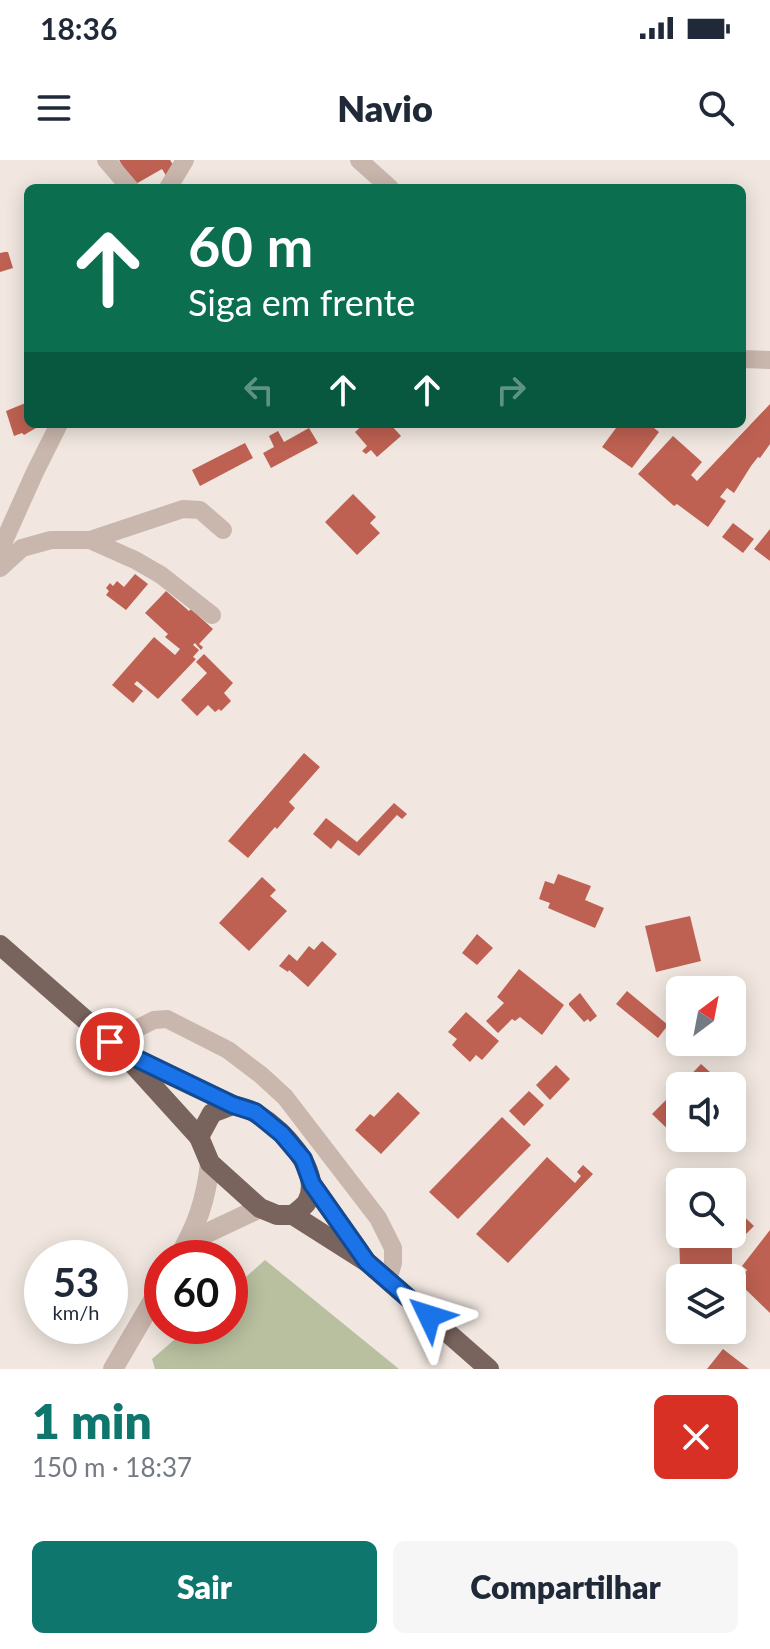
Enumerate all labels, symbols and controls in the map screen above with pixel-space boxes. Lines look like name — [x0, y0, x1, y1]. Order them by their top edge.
text: 18:36 — [40, 10, 117, 46]
icon: menu — [32, 86, 76, 130]
text: Navio — [337, 86, 433, 130]
icon: search — [694, 86, 738, 130]
text: 60 m — [188, 212, 313, 279]
icon: ahead — [56, 216, 160, 320]
text: Siga em frente — [188, 280, 415, 324]
icon: left — [237, 368, 281, 412]
icon: ahead — [321, 368, 365, 412]
icon: ahead — [405, 368, 449, 412]
icon: right — [489, 368, 533, 412]
north arrow — [666, 976, 746, 1056]
map controls — [666, 976, 746, 1344]
pin — [76, 1008, 144, 1076]
icon: arrive — [88, 1020, 132, 1064]
button: sound — [666, 1072, 746, 1152]
button: search — [666, 1168, 746, 1248]
speed limit sign: 60 — [144, 1240, 248, 1344]
text: 53 — [53, 1258, 99, 1306]
button: layers — [666, 1264, 746, 1344]
position arrow — [387, 1274, 471, 1358]
text: km/h — [53, 1300, 99, 1324]
text: 1 min — [32, 1392, 152, 1449]
button: close — [654, 1395, 738, 1479]
text: 150 m · 18:37 — [32, 1451, 192, 1483]
button: Sair — [32, 1541, 377, 1633]
button: Compartilhar — [393, 1541, 738, 1633]

